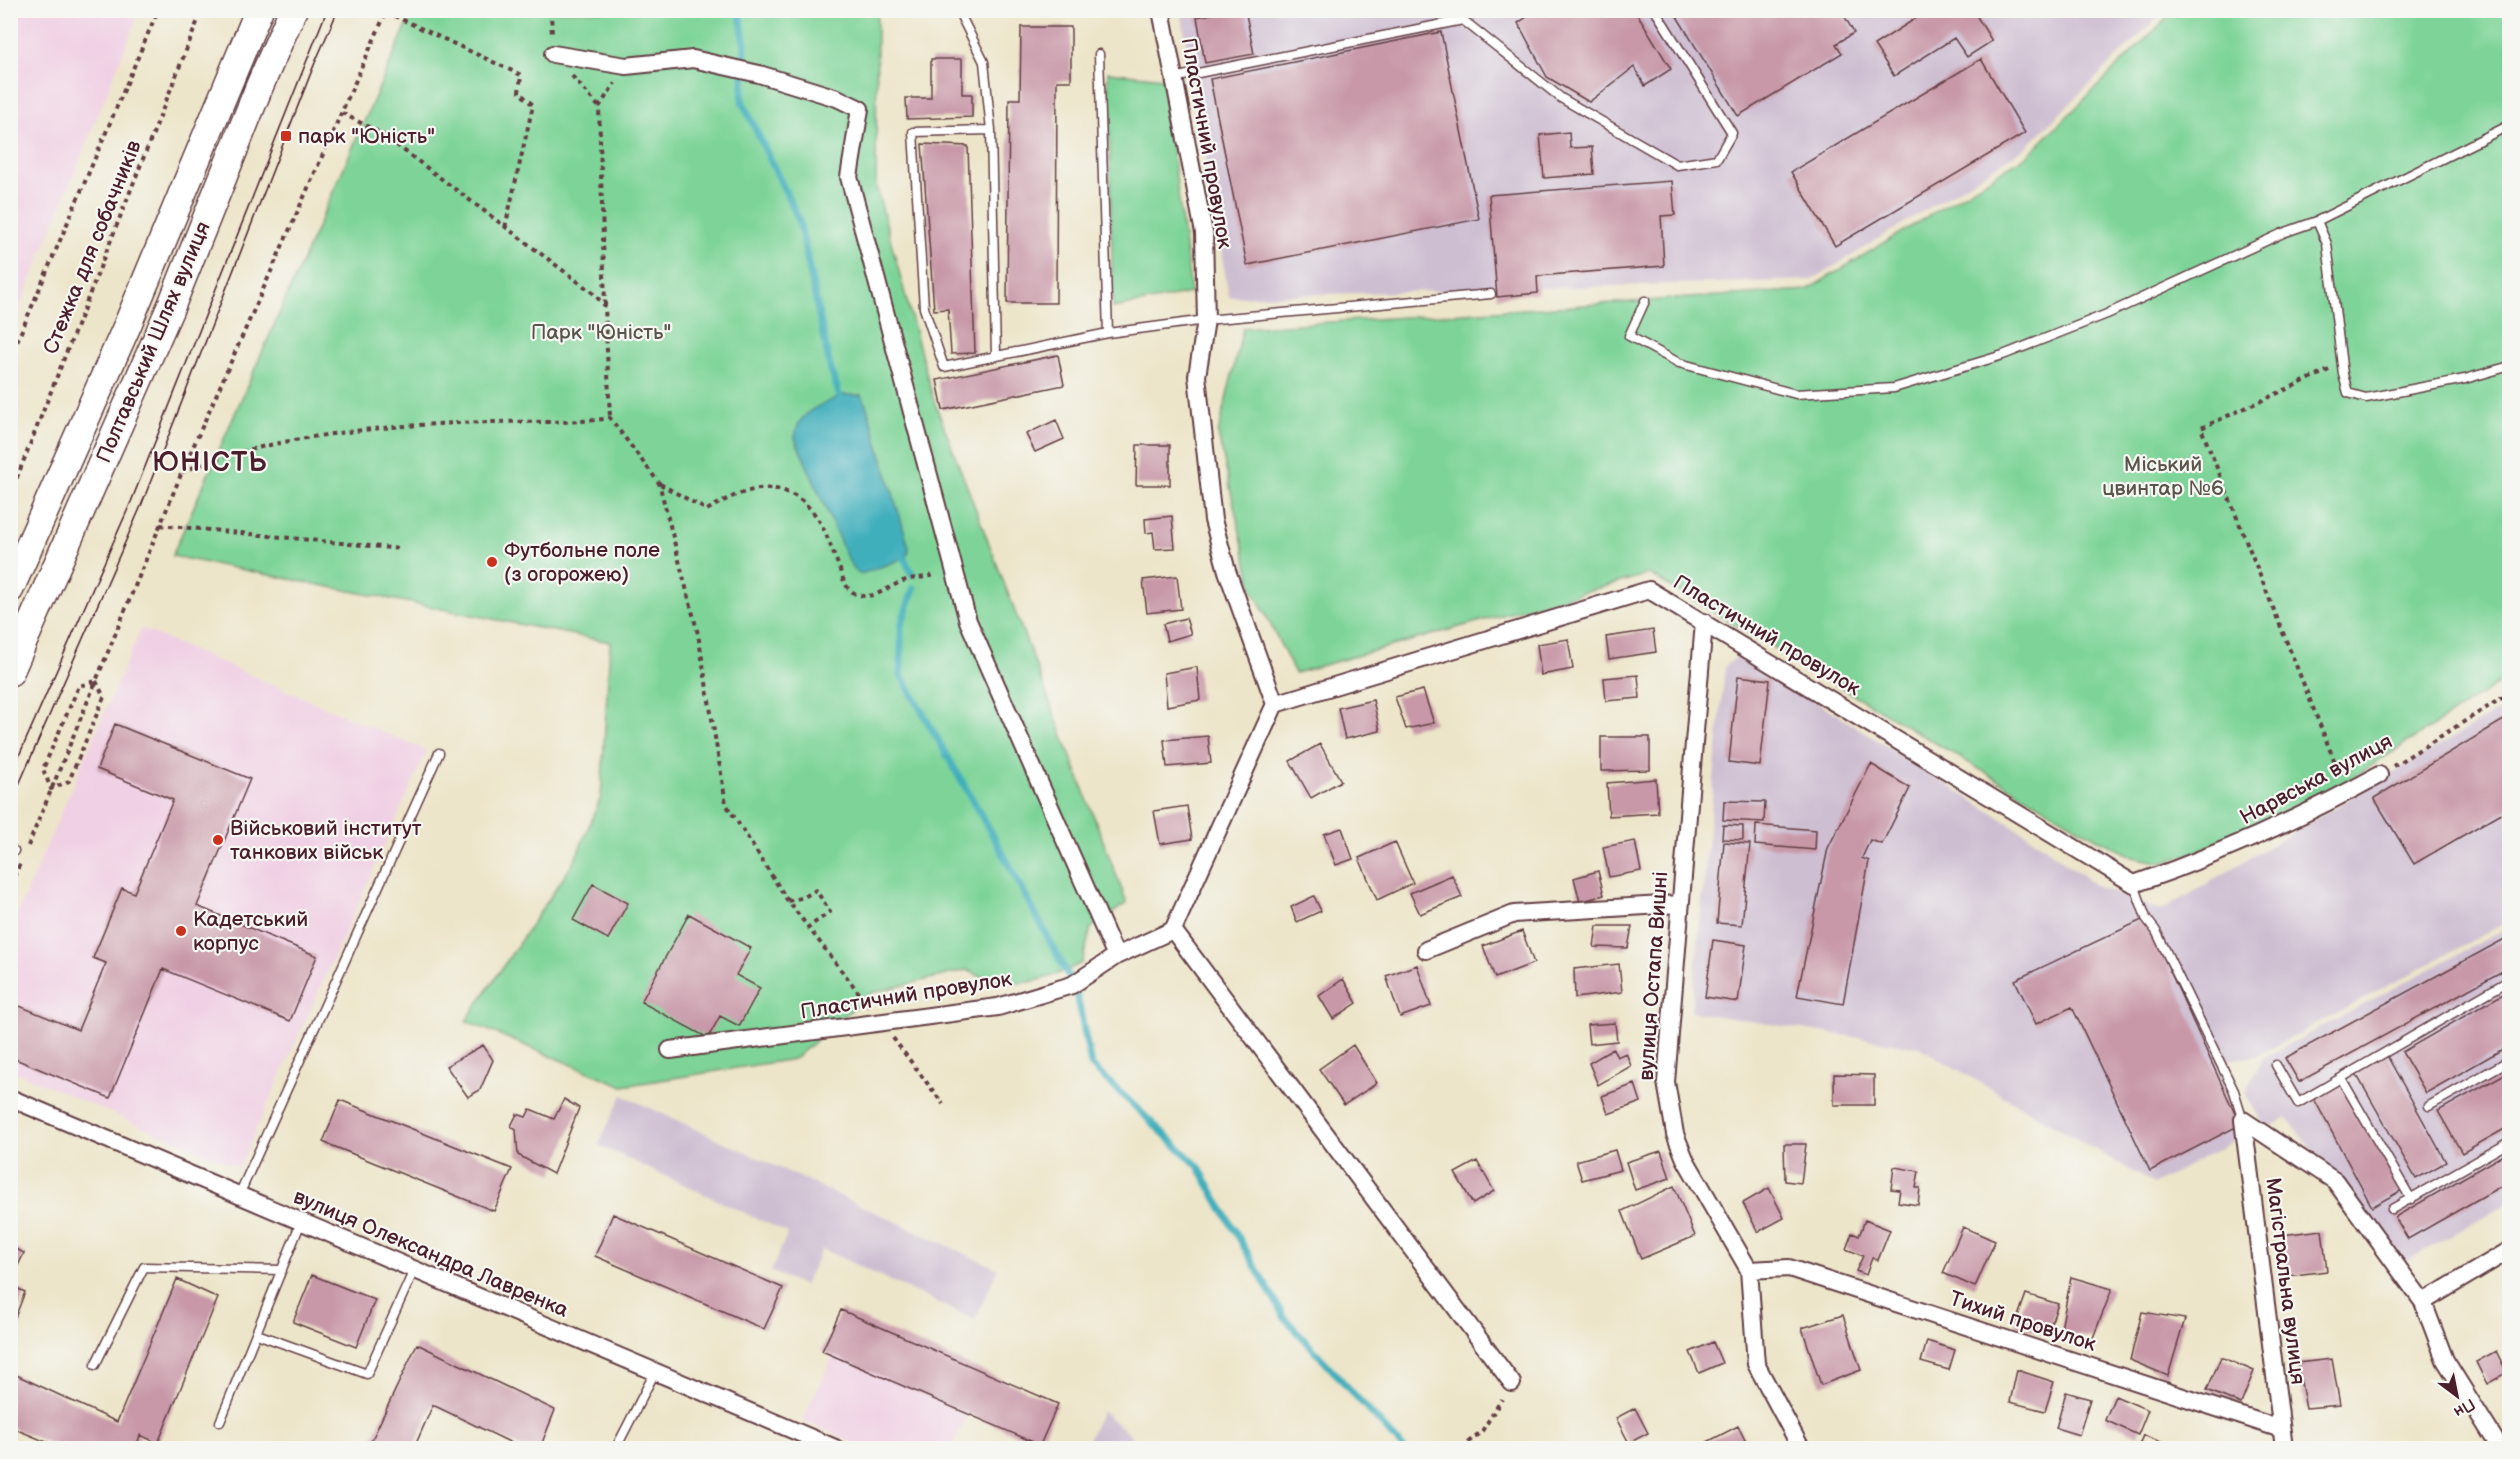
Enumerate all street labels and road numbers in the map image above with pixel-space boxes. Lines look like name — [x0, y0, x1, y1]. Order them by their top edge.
street label: Пластичний провулок — [1176, 36, 1237, 250]
street label: Стежка для собачників — [38, 137, 147, 358]
street label: Полтавський Шлях вулиця — [91, 218, 216, 467]
street label: Пластичний провулок — [1669, 570, 1865, 701]
street label: Нарвська вулиця — [2236, 729, 2397, 830]
street label: вулиця Остапа Вишні — [1634, 871, 1673, 1082]
street label: Пластичний провулок — [799, 966, 1014, 1025]
street label: Магістральна вулиця — [2260, 1176, 2311, 1386]
street label: вулиця Олександра Лавренка — [290, 1184, 573, 1323]
street label: Тихий провулок — [1946, 1286, 2099, 1357]

